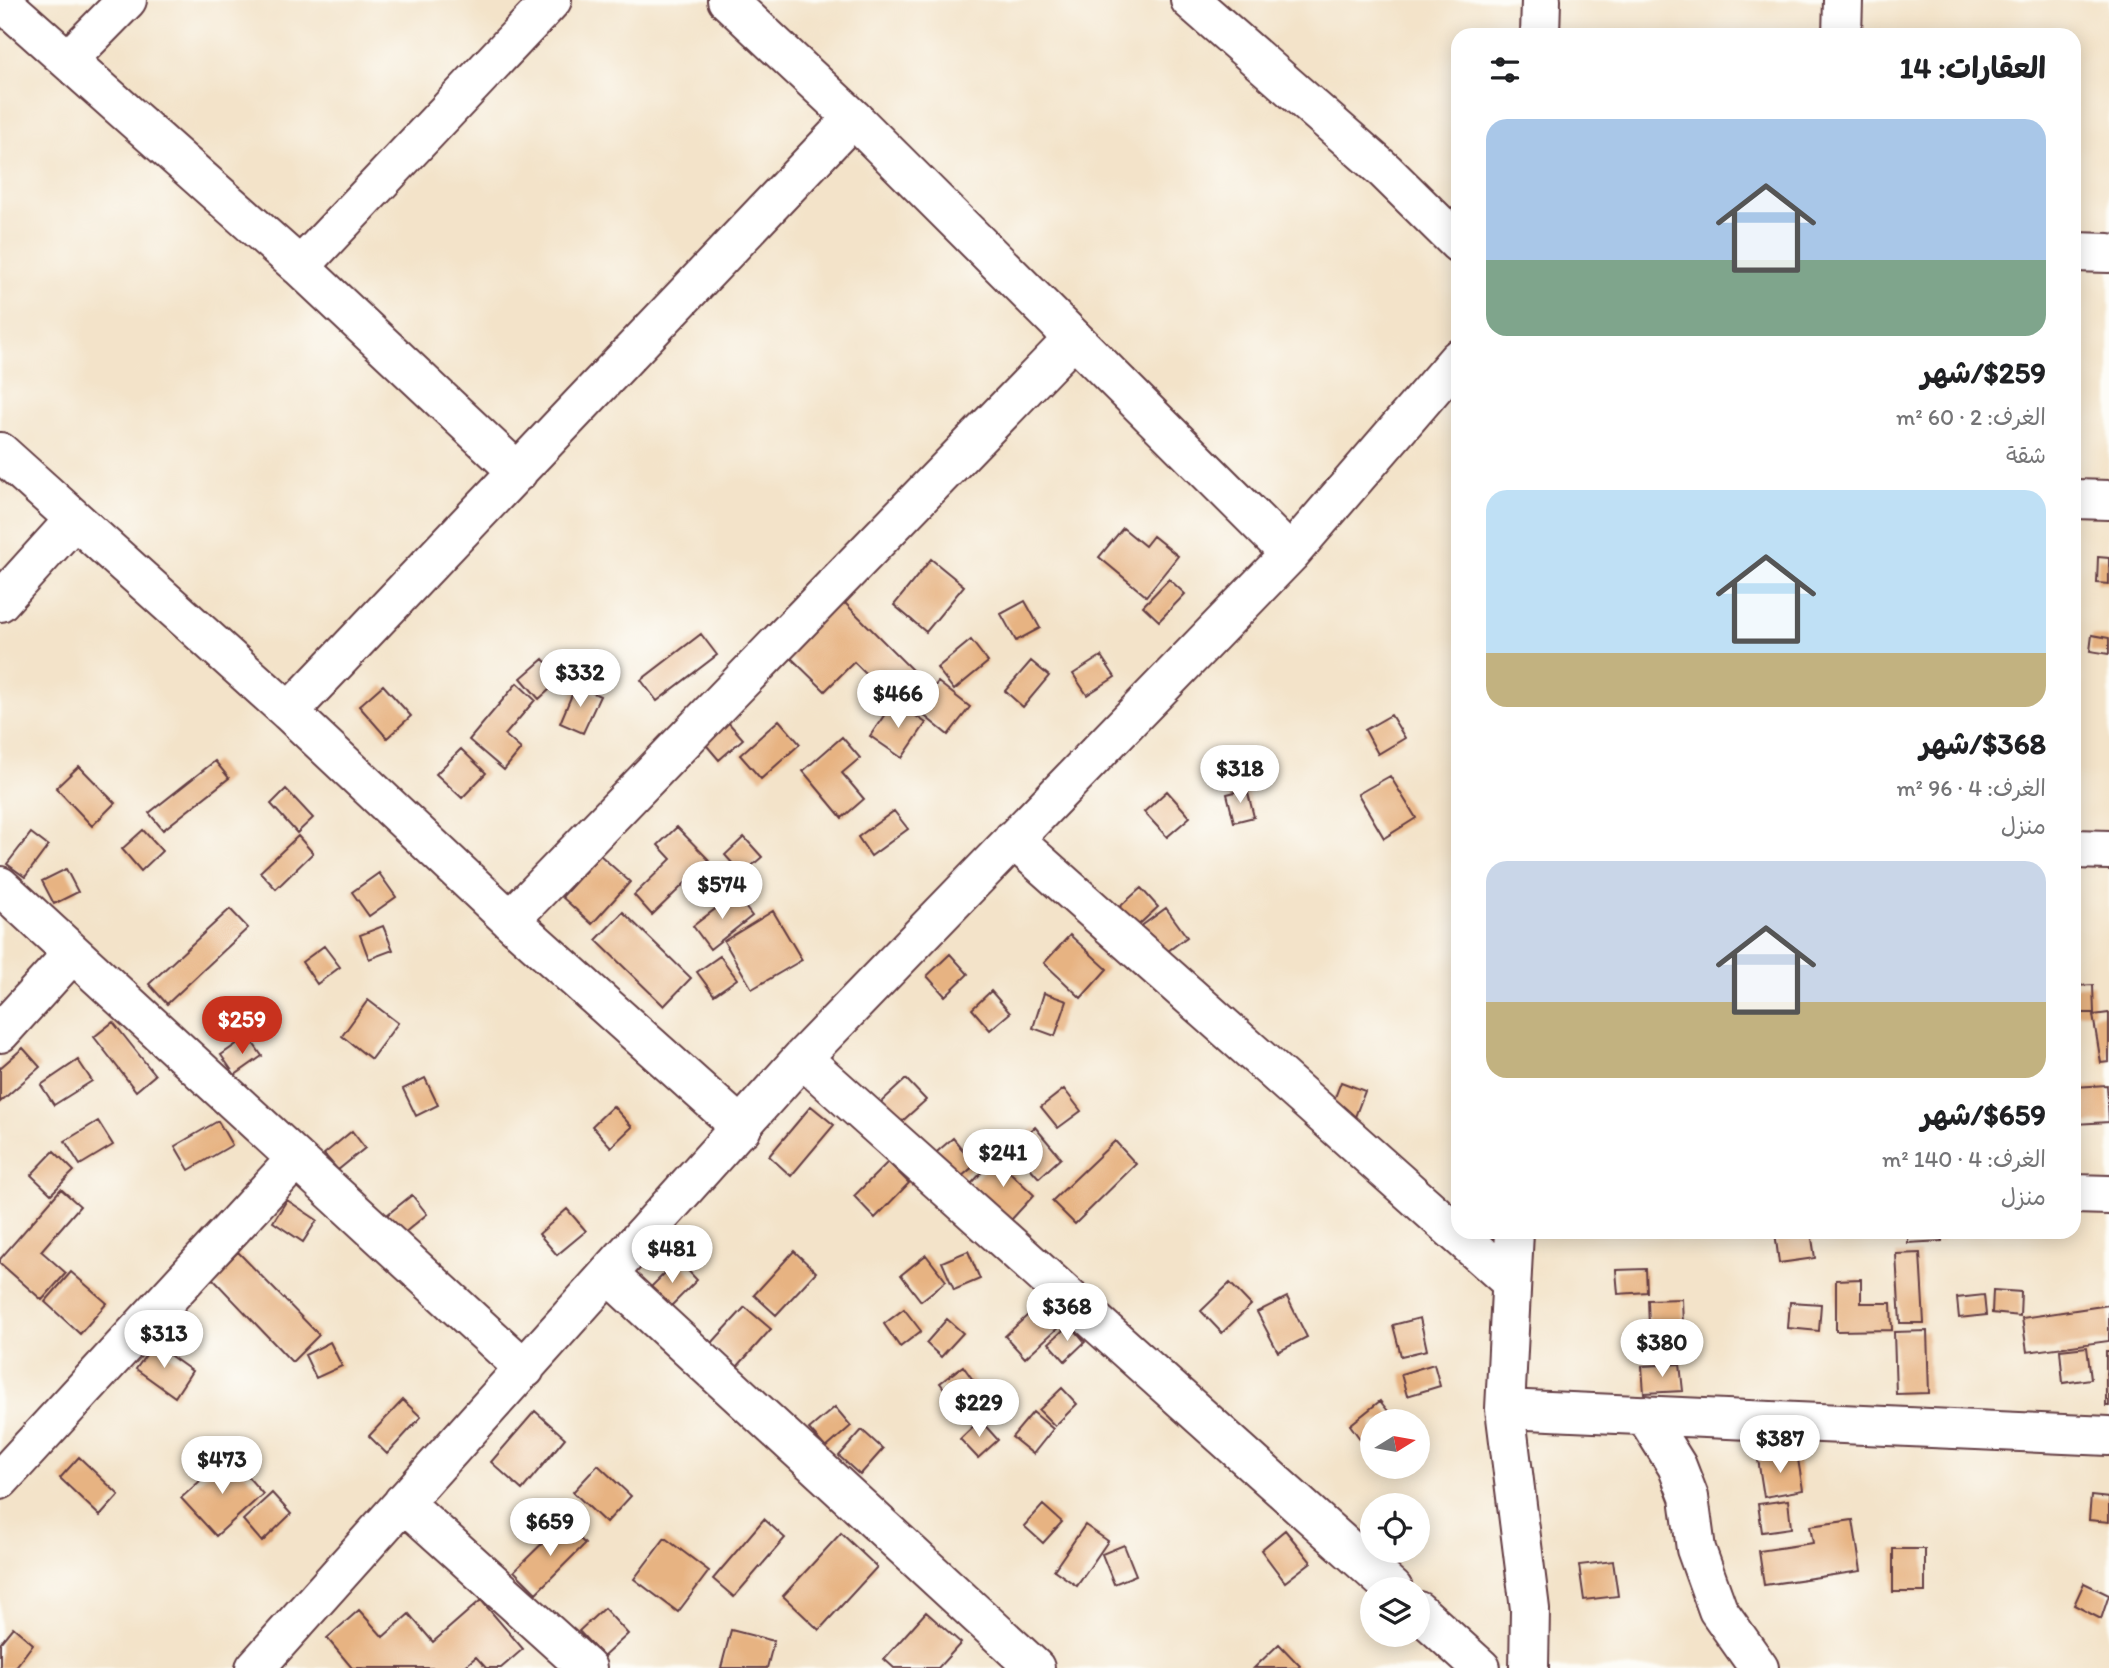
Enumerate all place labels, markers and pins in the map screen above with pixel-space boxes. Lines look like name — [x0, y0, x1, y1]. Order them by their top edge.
pin: $332 — [539, 650, 621, 709]
pin: $466 — [857, 670, 939, 730]
pin: $318 — [1199, 746, 1281, 805]
pin: $574 — [681, 862, 763, 921]
pin: $259 — [201, 996, 283, 1056]
pin: $241 — [962, 1130, 1044, 1189]
pin: $481 — [631, 1226, 713, 1285]
pin: $368 — [1026, 1284, 1108, 1343]
pin: $313 — [123, 1310, 205, 1370]
pin: $380 — [1621, 1320, 1703, 1379]
pin: $229 — [938, 1380, 1020, 1439]
pin: $387 — [1739, 1416, 1821, 1475]
pin: $473 — [181, 1436, 263, 1496]
pin: $659 — [509, 1498, 591, 1558]

